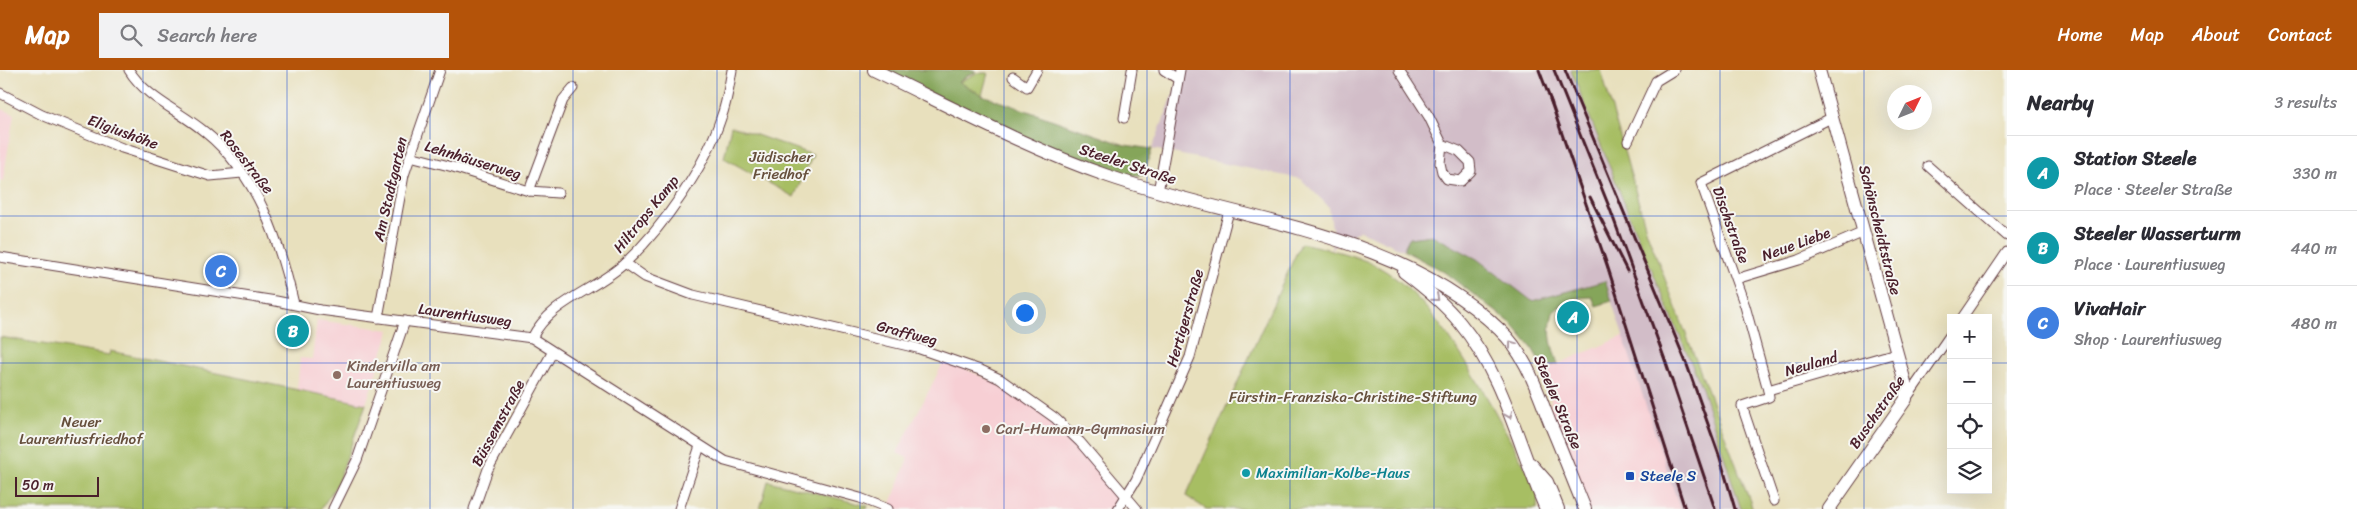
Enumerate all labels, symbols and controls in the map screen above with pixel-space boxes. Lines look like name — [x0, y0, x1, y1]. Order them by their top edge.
search box — [99, 13, 449, 58]
text: Map — [25, 14, 69, 56]
text: Search here — [157, 19, 257, 52]
text: Home — [2058, 19, 2103, 51]
text: Map — [2131, 19, 2164, 51]
text: About — [2192, 19, 2240, 51]
text: Contact — [2268, 19, 2332, 51]
icon: search — [117, 21, 145, 49]
text: Nearby — [2027, 84, 2093, 122]
north arrow — [1887, 85, 1932, 130]
text: 3 results — [2274, 88, 2337, 117]
street label: Eligiushöhe — [84, 107, 162, 157]
street label: Rosestraße — [213, 124, 281, 200]
street label: Lehnhäuserweg — [421, 133, 525, 187]
street label: Am Stadtgarten — [365, 134, 415, 245]
street label: Steeler Straße — [1076, 136, 1180, 192]
text: Station Steele — [2074, 142, 2196, 175]
park label: Jüdischer Friedhof — [748, 144, 813, 187]
text: A — [2038, 159, 2048, 188]
text: 330 m — [2293, 159, 2337, 188]
street label: Schönscheidtstraße — [1851, 162, 1909, 298]
street label: Hiltrops Kamp — [606, 169, 686, 259]
text: Place · Steeler Straße — [2074, 175, 2233, 204]
street label: Dischstraße — [1705, 183, 1757, 268]
text: Steeler Wasserturm — [2074, 217, 2241, 250]
street label: Neue Liebe — [1758, 220, 1834, 268]
text: B — [2038, 234, 2048, 263]
text: 440 m — [2290, 234, 2337, 263]
text: Place · Laurentiusweg — [2074, 250, 2226, 279]
pin: C — [205, 252, 237, 290]
street label: Hertigerstraße — [1159, 266, 1211, 370]
one-way arrow — [1430, 292, 1439, 301]
text: VivaHair — [2074, 292, 2145, 325]
street label: Laurentiusweg — [417, 296, 513, 334]
pin: A — [1557, 298, 1589, 336]
your location — [1012, 300, 1038, 326]
text: C — [2038, 309, 2048, 338]
text: 480 m — [2291, 309, 2337, 338]
pin: B — [277, 312, 309, 350]
street label: Graffweg — [874, 313, 940, 353]
map controls — [1947, 314, 1992, 494]
button: + — [1947, 314, 1992, 359]
text: Shop · Laurentiusweg — [2074, 325, 2222, 354]
one-way arrow — [1509, 341, 1517, 350]
street label: Neuland — [1781, 344, 1842, 384]
street label: Steeler Straße — [1526, 351, 1590, 454]
place label: Kindervilla am Laurentiusweg — [347, 353, 441, 396]
button: − — [1947, 359, 1992, 404]
marker: Kindervilla am Laurentiusweg — [331, 369, 343, 381]
street label: Buschstraße — [1842, 370, 1912, 454]
street label: Büssemstraße — [464, 375, 532, 471]
park label: Fürstin-Franziska-Christine-Stiftung — [1229, 384, 1478, 410]
button: locate — [1947, 404, 1992, 449]
park label: Neuer Laurentiusfriedhof — [19, 409, 144, 452]
one-way arrow — [1503, 410, 1513, 419]
place label: Carl-Humann-Gymnasium — [996, 416, 1166, 442]
marker: Carl-Humann-Gymnasium — [980, 423, 992, 435]
button: layers — [1947, 449, 1992, 494]
place label: Maximilian-Kolbe-Haus — [1256, 460, 1410, 486]
place label: Steele S — [1640, 463, 1697, 489]
marker: Maximilian-Kolbe-Haus — [1240, 467, 1252, 479]
marker: Steele S — [1624, 470, 1636, 482]
text: 50 m — [22, 473, 54, 498]
scale bar — [15, 474, 99, 497]

